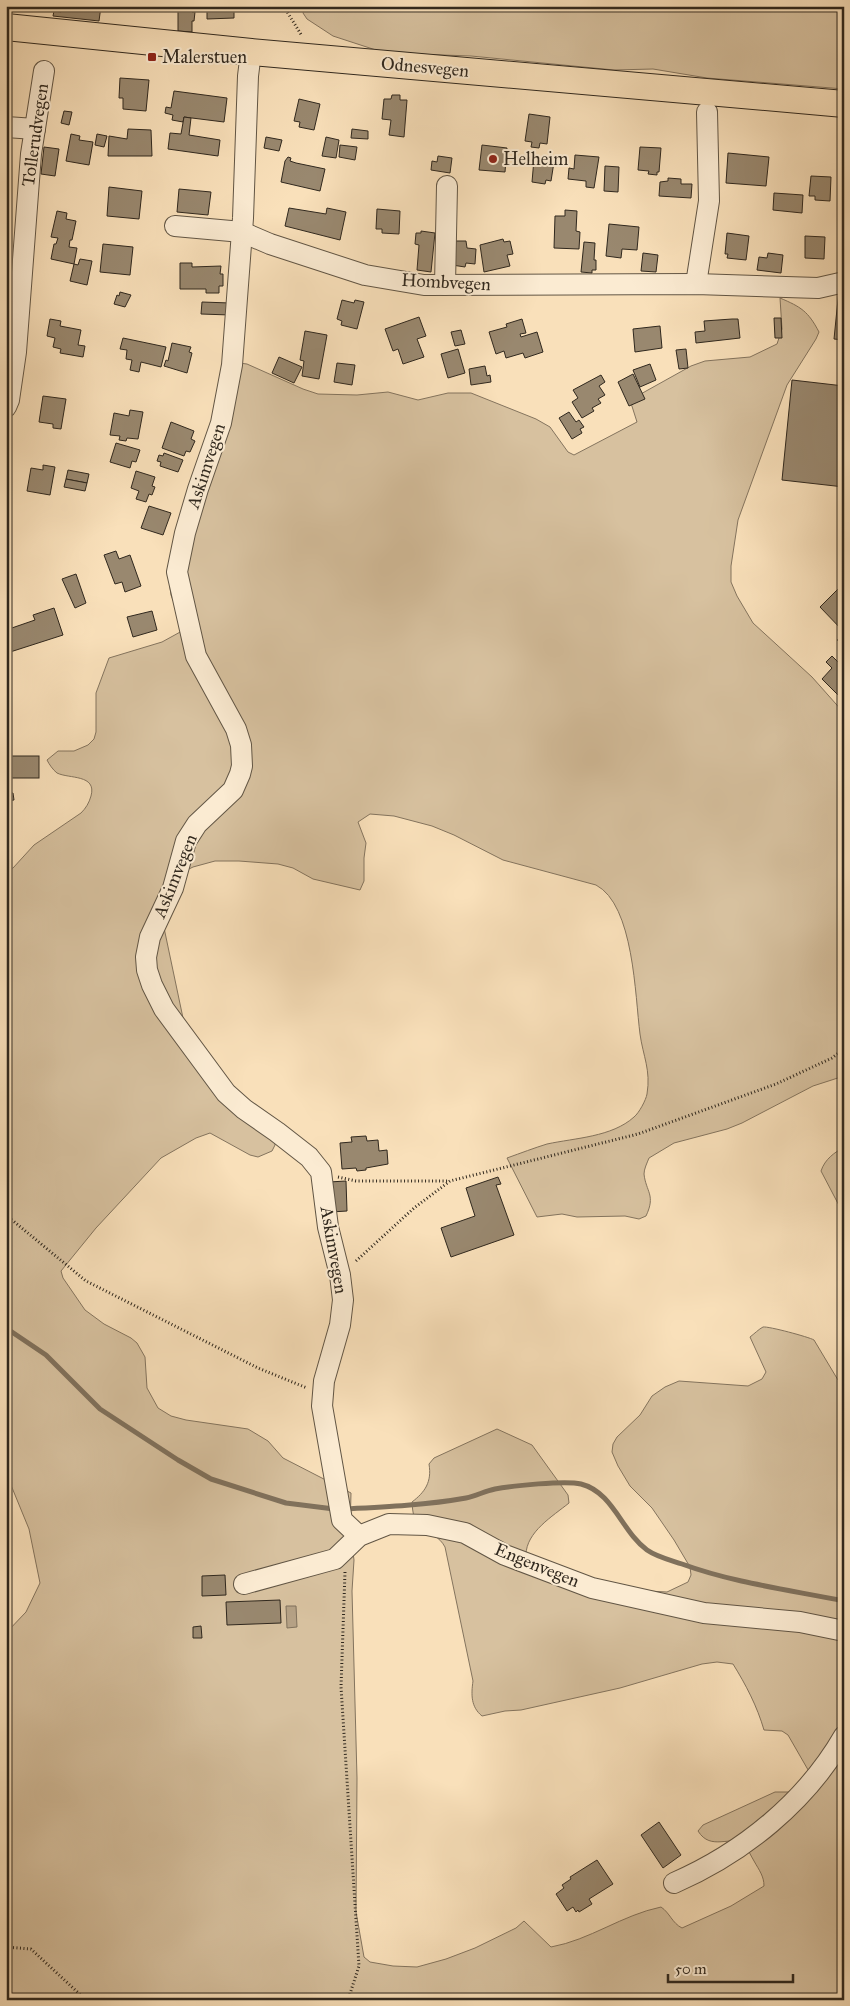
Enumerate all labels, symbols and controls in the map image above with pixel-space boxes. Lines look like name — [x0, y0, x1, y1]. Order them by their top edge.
place label: Malerstuen — [162, 46, 247, 68]
marker: Malerstuen — [146, 51, 158, 63]
street label: Odnesvegen — [380, 52, 470, 83]
street label: Tollerudvegen — [17, 82, 54, 188]
place label: Helheim — [503, 148, 568, 170]
marker: Helheim — [487, 153, 499, 165]
street label: Hombvegen — [401, 269, 492, 296]
street label: Askimvegen — [182, 420, 231, 513]
street label: Askimvegen — [148, 831, 203, 922]
street label: Askimvegen — [314, 1204, 353, 1296]
street label: Engenvegen — [491, 1538, 583, 1593]
scale bar — [668, 1951, 792, 1983]
text: 50 m — [675, 1960, 707, 1978]

